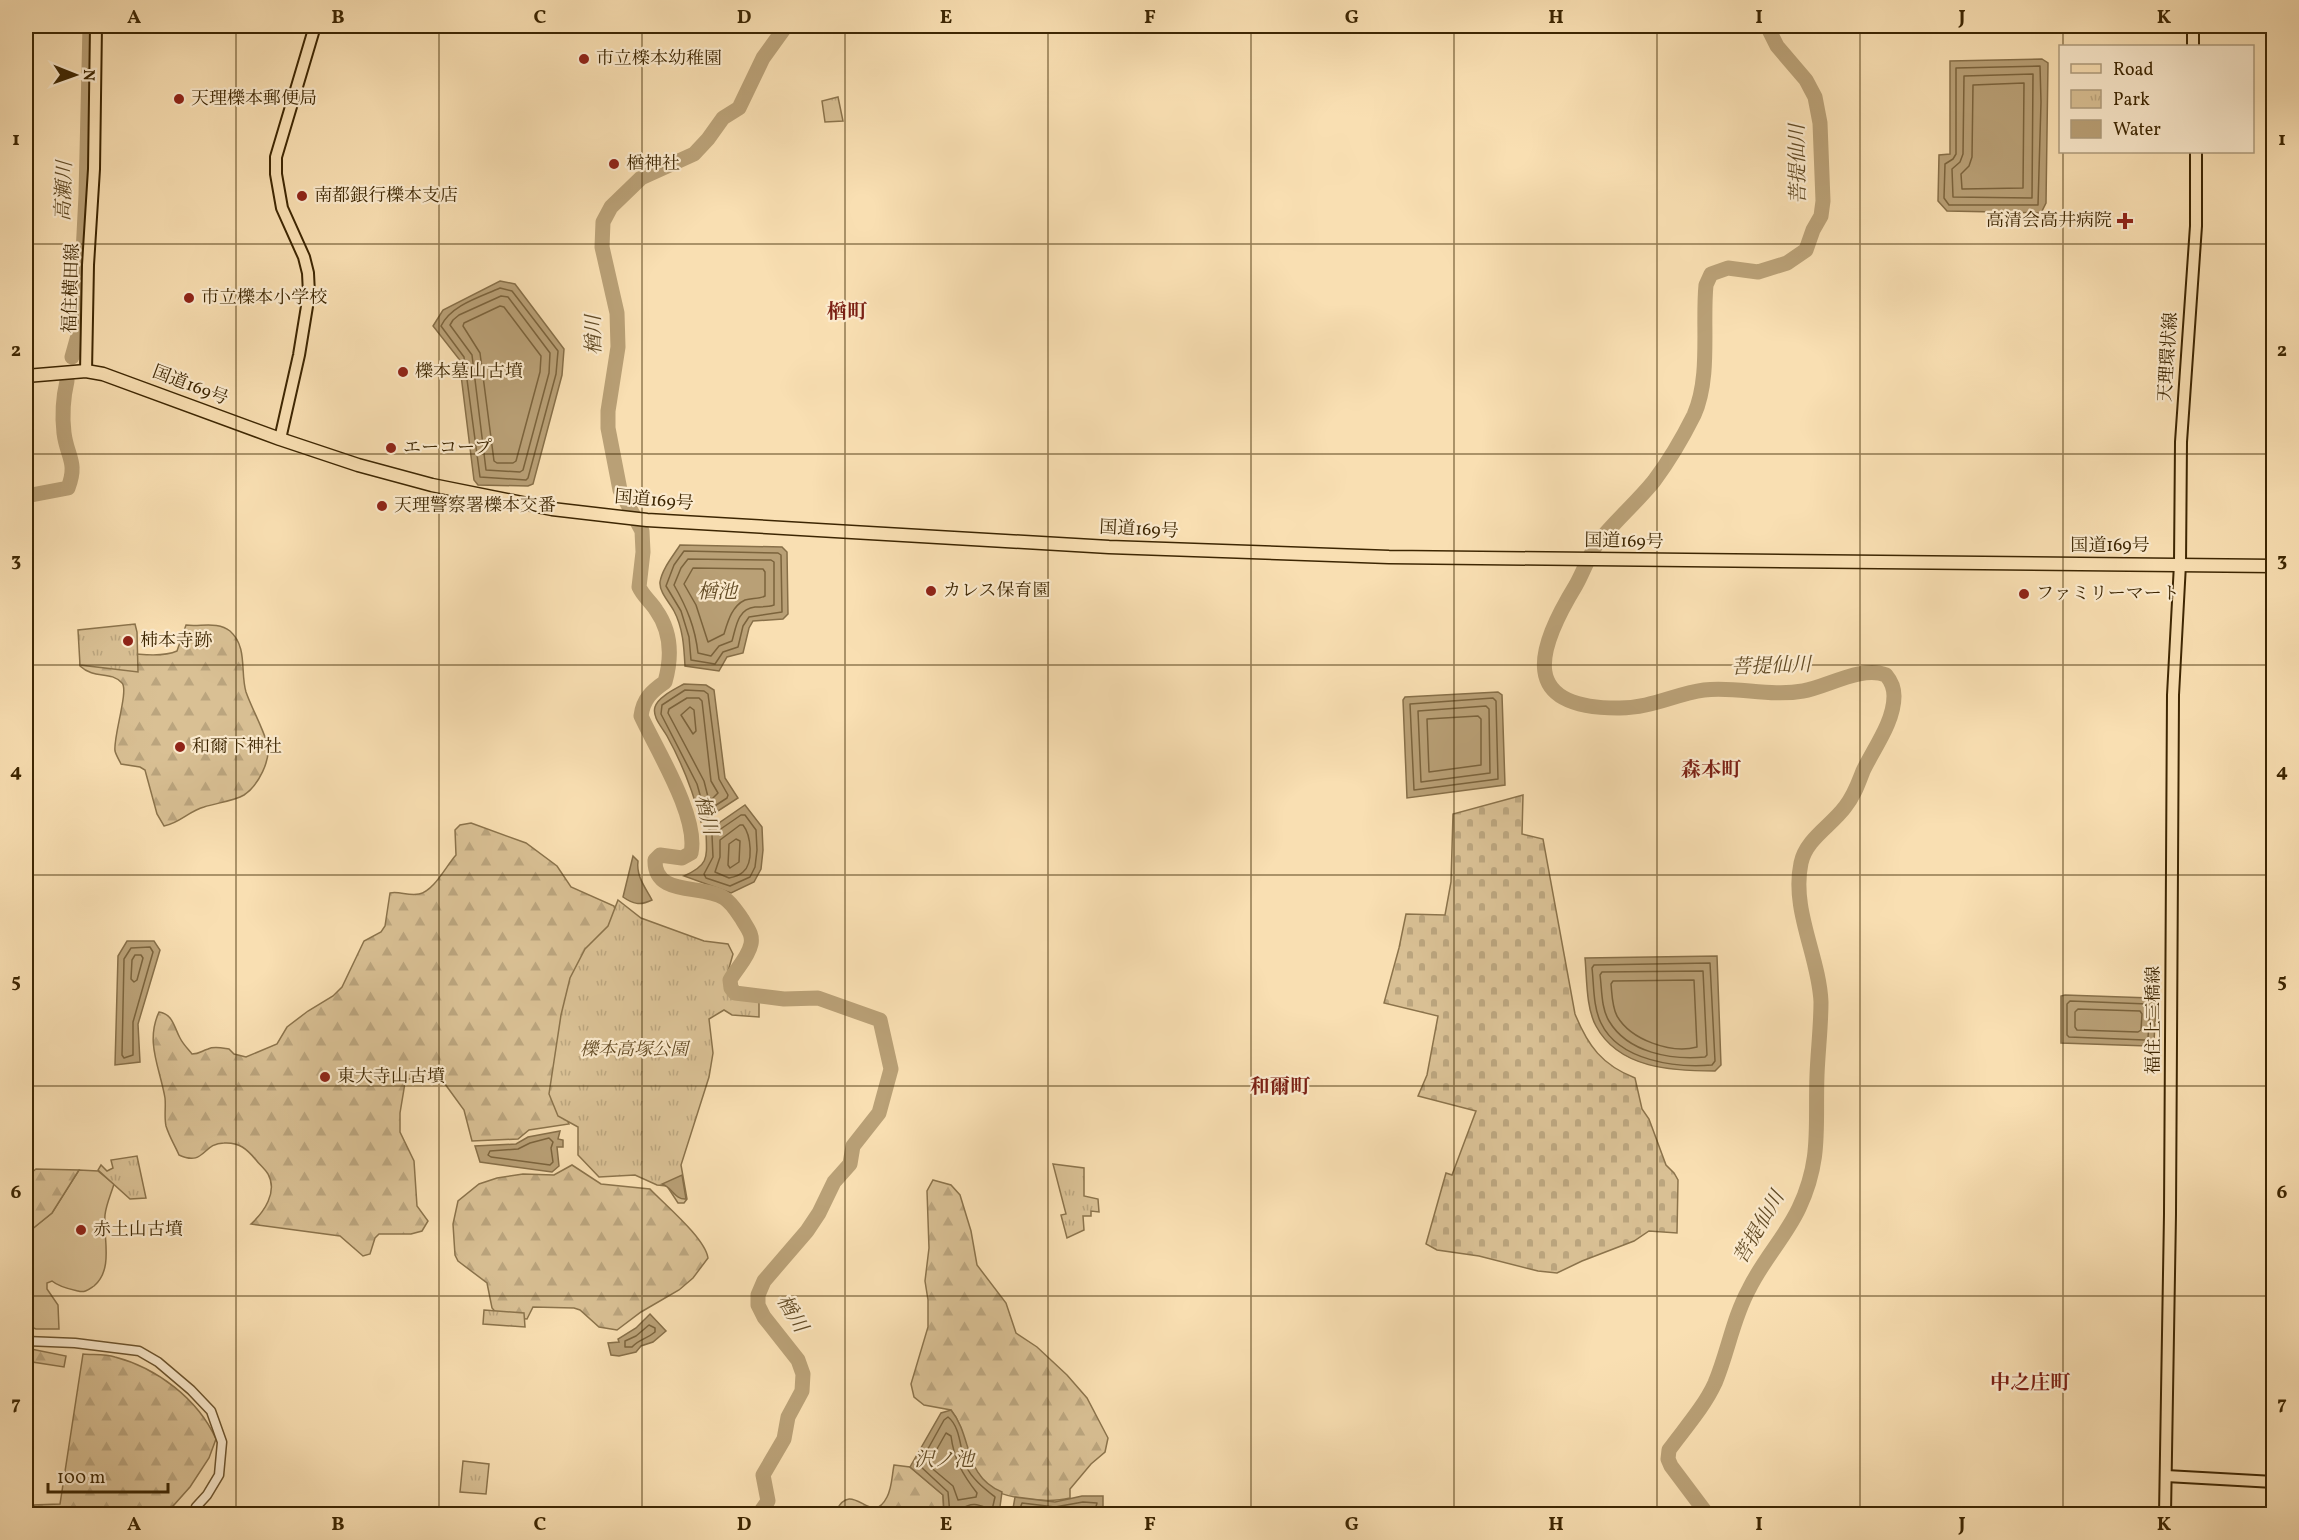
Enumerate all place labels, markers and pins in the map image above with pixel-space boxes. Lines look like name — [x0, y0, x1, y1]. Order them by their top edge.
place label: 市立檪本幼稚園 — [596, 47, 722, 72]
marker: 市立檪本幼稚園 — [577, 52, 591, 66]
place label: 天理櫟本郵便局 — [191, 87, 317, 112]
marker: 天理櫟本郵便局 — [172, 92, 186, 106]
place label: 楢神社 — [626, 152, 680, 177]
marker: 楢神社 — [607, 157, 621, 171]
place label: 南都銀行櫟本支店 — [314, 184, 458, 209]
marker: 南都銀行櫟本支店 — [295, 189, 309, 203]
place label: 高清会高井病院 — [1986, 209, 2112, 234]
marker: 高清会高井病院 — [2116, 212, 2134, 230]
place label: 市立櫟本小学校 — [201, 286, 327, 311]
marker: 市立櫟本小学校 — [182, 291, 196, 305]
place label: 櫟本墓山古墳 — [415, 360, 523, 385]
marker: 櫟本墓山古墳 — [396, 365, 410, 379]
place label: エーコープ — [403, 436, 492, 461]
marker: エーコープ — [384, 441, 398, 455]
place label: 天理警察署櫟本交番 — [394, 494, 556, 519]
marker: 天理警察署櫟本交番 — [375, 499, 389, 513]
place label: カレス保育園 — [943, 579, 1050, 604]
place label: ファミリーマート — [2036, 582, 2180, 607]
marker: カレス保育園 — [924, 584, 938, 598]
marker: ファミリーマート — [2017, 587, 2031, 601]
place label: 柿本寺跡 — [140, 629, 212, 654]
marker: 柿本寺跡 — [121, 634, 135, 648]
place label: 和爾下神社 — [192, 735, 282, 760]
marker: 和爾下神社 — [173, 740, 187, 754]
place label: 東大寺山古墳 — [337, 1065, 445, 1090]
marker: 東大寺山古墳 — [318, 1070, 332, 1084]
place label: 赤土山古墳 — [93, 1218, 183, 1243]
marker: 赤土山古墳 — [74, 1223, 88, 1237]

